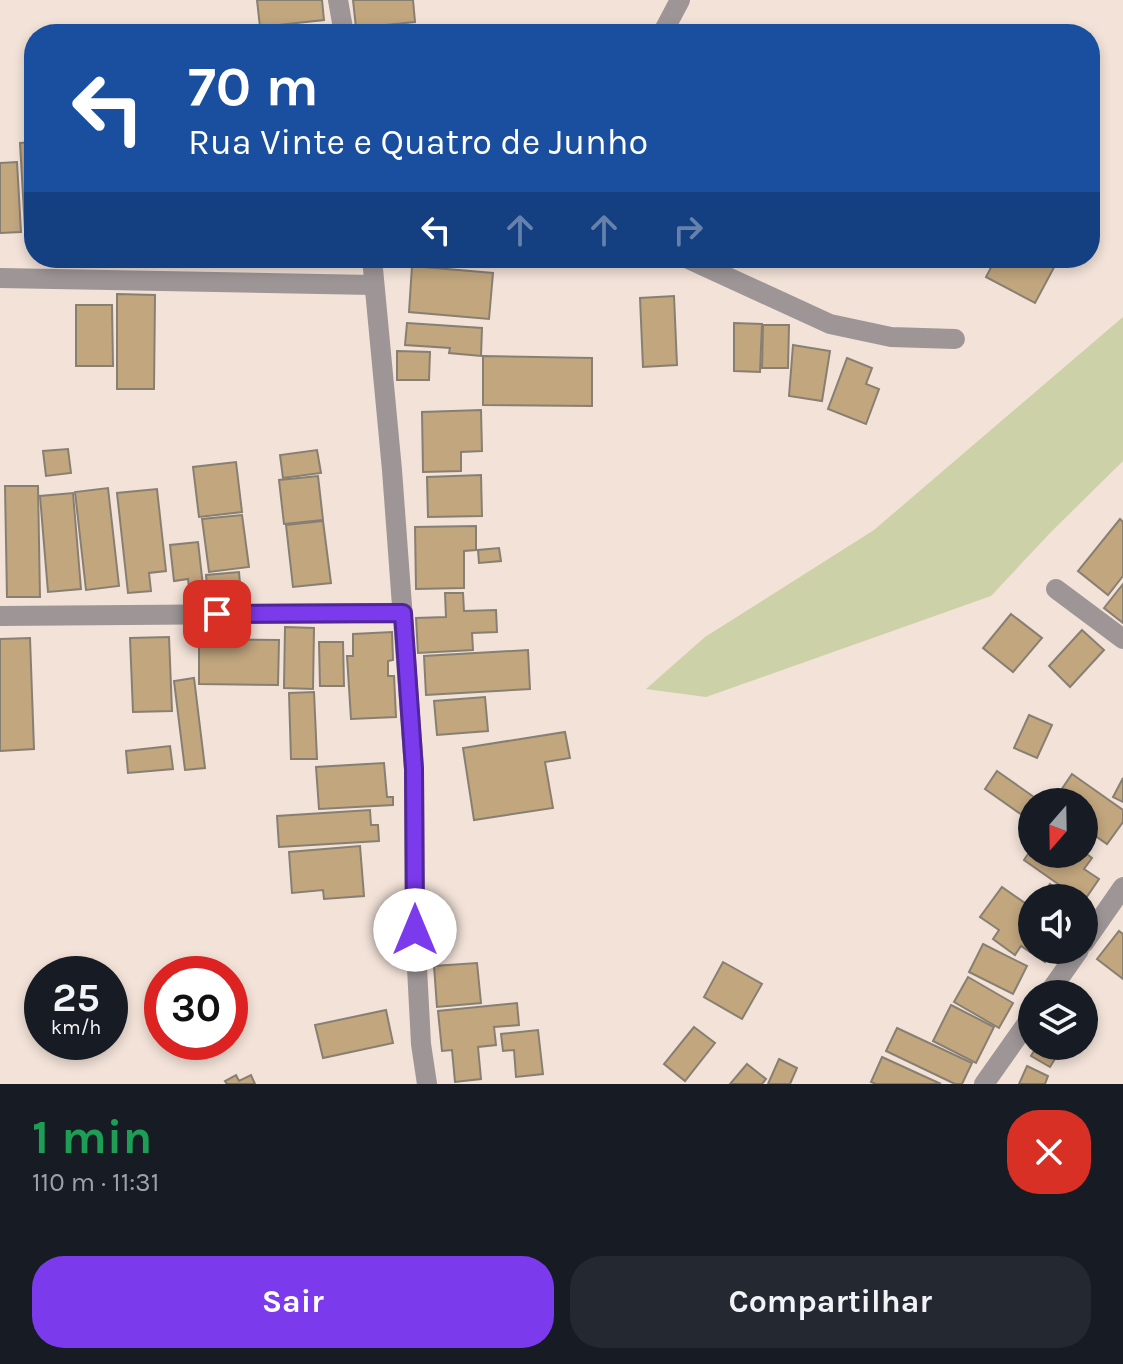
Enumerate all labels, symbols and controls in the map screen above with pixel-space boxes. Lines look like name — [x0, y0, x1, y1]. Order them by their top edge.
text: 70 m — [188, 54, 319, 119]
icon: left — [56, 56, 160, 160]
text: Rua Vinte e Quatro de Junho — [188, 121, 648, 163]
icon: left — [414, 208, 458, 252]
icon: ahead — [498, 208, 542, 252]
icon: ahead — [582, 208, 626, 252]
icon: right — [666, 208, 710, 252]
pin — [183, 580, 251, 648]
icon: arrive — [195, 592, 239, 636]
north arrow — [1018, 788, 1098, 868]
map controls — [1018, 788, 1098, 1060]
button: sound — [1018, 884, 1098, 964]
position arrow — [373, 888, 457, 972]
speed limit sign: 30 — [144, 956, 248, 1060]
text: 25 — [52, 974, 100, 1021]
button: layers — [1018, 980, 1098, 1060]
text: km/h — [51, 1016, 101, 1039]
text: 1 min — [32, 1109, 152, 1165]
button: close — [1007, 1110, 1091, 1194]
text: 110 m · 11:31 — [32, 1167, 159, 1198]
button: Sair — [32, 1256, 554, 1348]
button: Compartilhar — [570, 1256, 1091, 1348]

